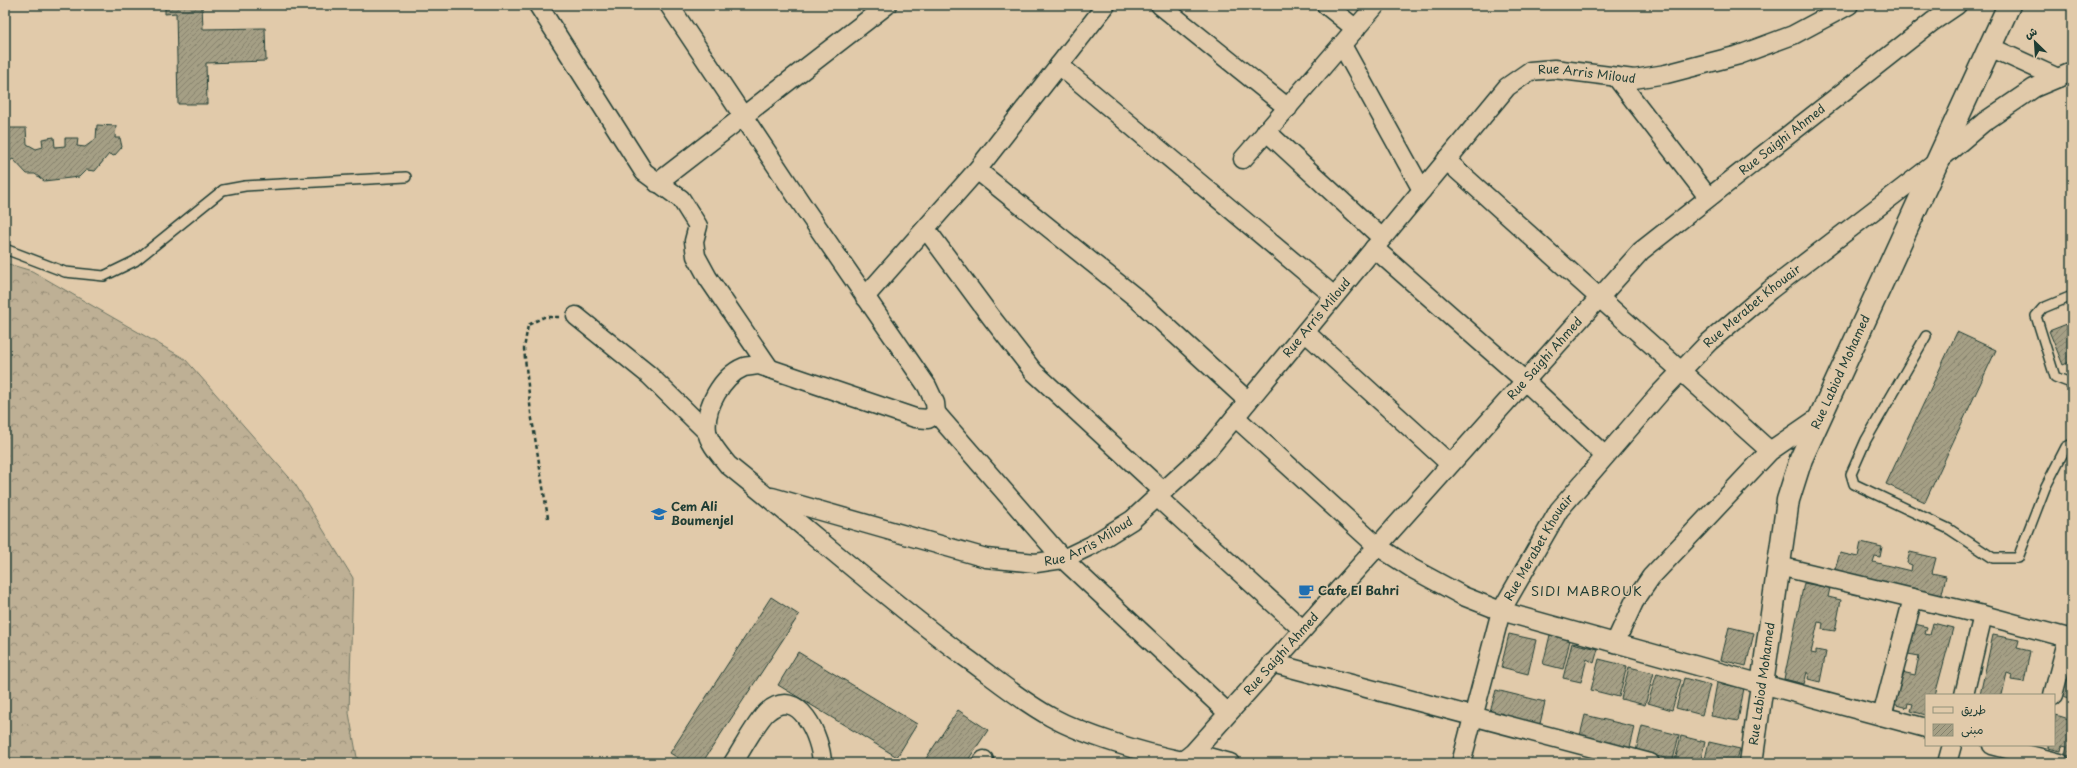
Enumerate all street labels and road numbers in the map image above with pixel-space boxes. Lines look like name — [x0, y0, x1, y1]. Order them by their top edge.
street label: Rue Arris Miloud — [1537, 59, 1637, 87]
street label: Rue Saighi Ahmed — [1735, 99, 1829, 179]
street label: Rue Merabet Khouair — [1698, 259, 1804, 351]
street label: Rue Arris Miloud — [1278, 273, 1354, 361]
street label: Rue Labiod Mohamed — [1806, 312, 1874, 432]
street label: Rue Saighi Ahmed — [1502, 313, 1586, 403]
street label: Rue Merabet Khouair — [1499, 489, 1577, 604]
street label: Rue Arris Miloud — [1043, 512, 1136, 570]
street label: Rue Saighi Ahmed — [1239, 608, 1322, 699]
street label: Rue Labiod Mohamed — [1744, 621, 1779, 746]

